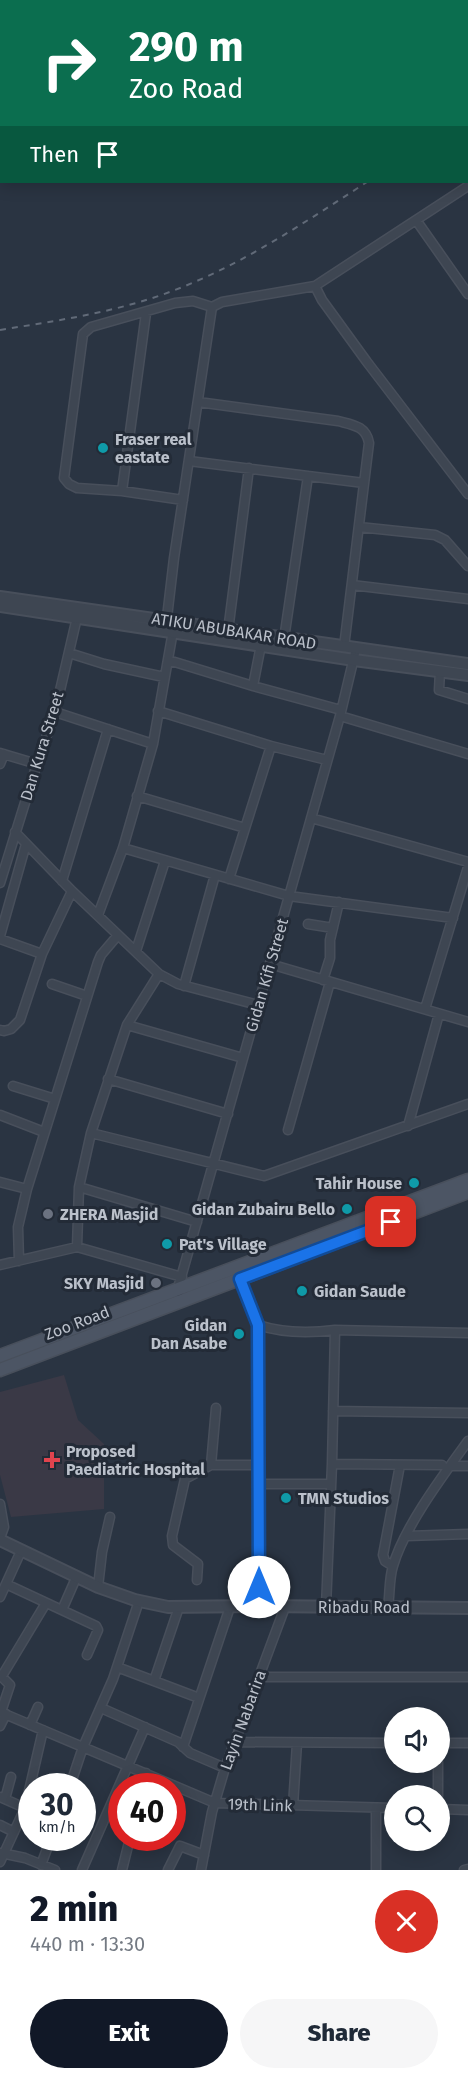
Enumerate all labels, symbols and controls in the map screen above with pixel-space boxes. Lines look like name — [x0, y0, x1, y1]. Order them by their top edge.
text: 290 m — [129, 22, 244, 72]
icon: right — [30, 24, 108, 102]
text: Zoo Road — [129, 73, 243, 105]
icon: arrive — [91, 138, 124, 171]
text: Then — [30, 141, 79, 168]
place label: Fraser real eastate — [115, 430, 192, 467]
marker: Fraser real eastate — [96, 441, 110, 455]
street label: ATIKU ABUBAKAR ROAD — [150, 609, 318, 653]
street label: Dan Kura Street — [16, 689, 68, 803]
street label: Gidan Kifi Street — [242, 916, 292, 1034]
place label: Tahir House — [316, 1174, 402, 1193]
marker: Tahir House — [407, 1176, 421, 1190]
pin — [365, 1196, 416, 1247]
place label: Gidan Zubairu Bello — [192, 1200, 335, 1219]
marker: Gidan Zubairu Bello — [340, 1202, 354, 1216]
place label: ZHERA Masjid — [60, 1205, 158, 1224]
icon: arrive — [374, 1205, 407, 1238]
marker: ZHERA Masjid — [41, 1207, 55, 1221]
place label: Pat's Village — [179, 1235, 267, 1254]
marker: Pat's Village — [160, 1237, 174, 1251]
place label: SKY Masjid — [64, 1274, 144, 1293]
marker: SKY Masjid — [149, 1276, 163, 1290]
place label: Gidan Saude — [314, 1282, 406, 1301]
marker: Gidan Saude — [295, 1284, 309, 1298]
street label: Zoo Road — [42, 1302, 112, 1344]
place label: Gidan Dan Asabe — [151, 1316, 227, 1353]
marker: Gidan Dan Asabe — [232, 1327, 246, 1341]
place label: Proposed Paediatric Hospital — [66, 1442, 205, 1479]
marker: Proposed Paediatric Hospital — [43, 1451, 61, 1469]
place label: TMN Studios — [298, 1489, 389, 1508]
marker: TMN Studios — [279, 1491, 293, 1505]
position arrow — [227, 1555, 291, 1619]
street label: Ribadu Road — [318, 1598, 410, 1617]
street label: Layin Nabarira — [216, 1667, 270, 1773]
map controls — [384, 1707, 450, 1851]
button: sound — [384, 1707, 450, 1773]
speed limit sign: 40 — [108, 1773, 186, 1851]
button: search — [384, 1785, 450, 1851]
text: 30 — [40, 1787, 74, 1823]
street label: 19th Link — [227, 1794, 293, 1816]
text: km/h — [38, 1818, 76, 1836]
text: 2 min — [30, 1887, 118, 1931]
button: close — [375, 1890, 438, 1953]
text: 440 m · 13:30 — [30, 1932, 145, 1956]
button: Exit — [30, 1999, 228, 2068]
button: Share — [240, 1999, 438, 2068]

